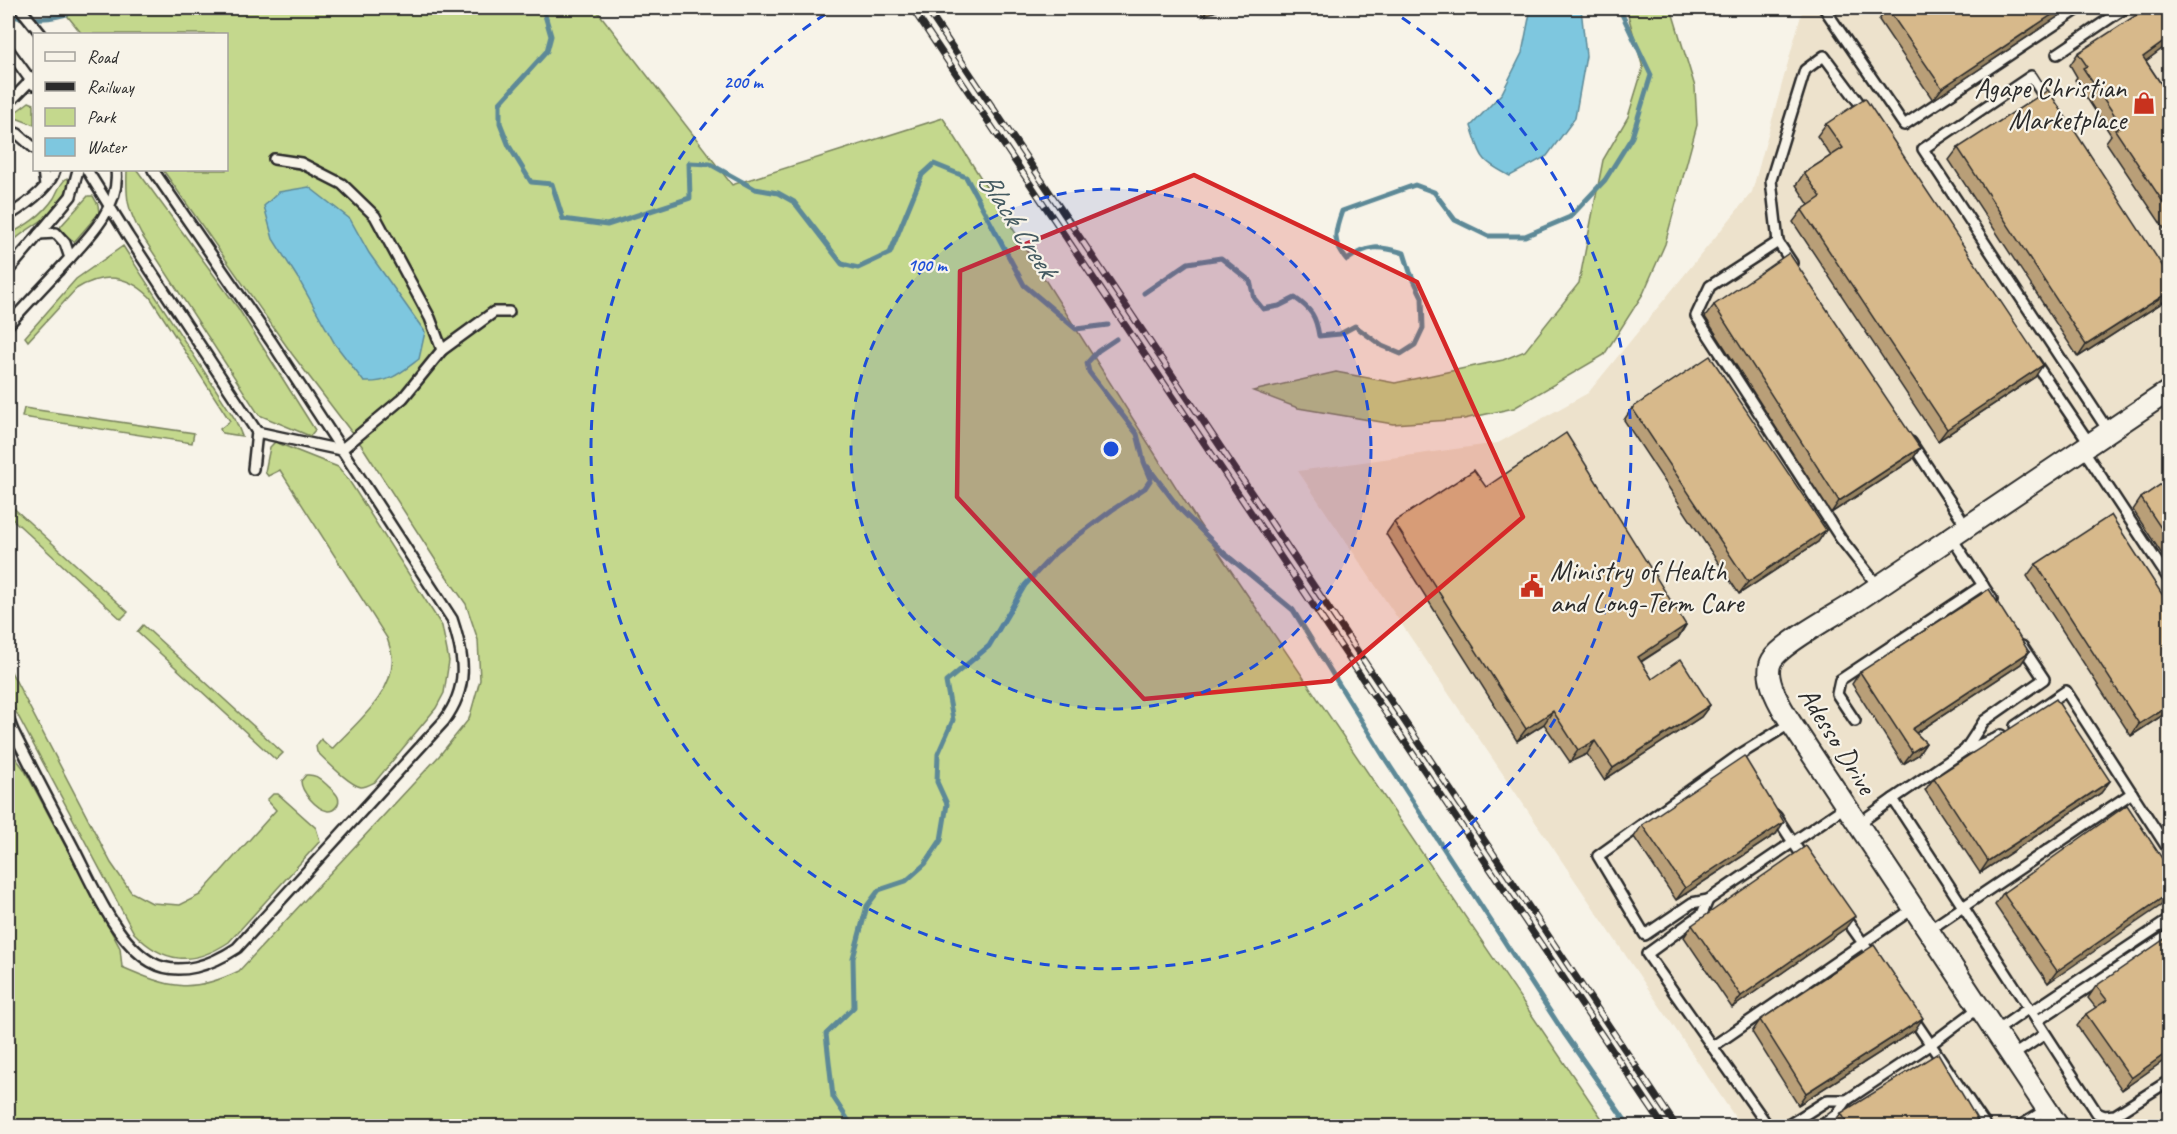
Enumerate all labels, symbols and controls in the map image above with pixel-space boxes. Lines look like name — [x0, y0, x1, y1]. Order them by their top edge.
legend — [33, 33, 228, 171]
text: Road — [87, 46, 120, 68]
place label: Agape Christian Marketplace — [1974, 70, 2128, 137]
text: 200 m — [724, 71, 764, 93]
text: Railway — [87, 76, 135, 98]
shop icon: Agape Christian Marketplace — [2131, 90, 2157, 116]
text: Park — [87, 106, 117, 128]
text: Water — [87, 136, 128, 158]
water label: Black Creek — [970, 164, 1069, 288]
text: 100 m — [908, 254, 948, 276]
centre of rings — [1101, 439, 1121, 459]
place label: Ministry of Health and Long-Term Care — [1550, 553, 1745, 620]
public building icon: Ministry of Health and Long-Term Care — [1519, 573, 1545, 599]
street label: Adesso Drive — [1791, 680, 1885, 802]

